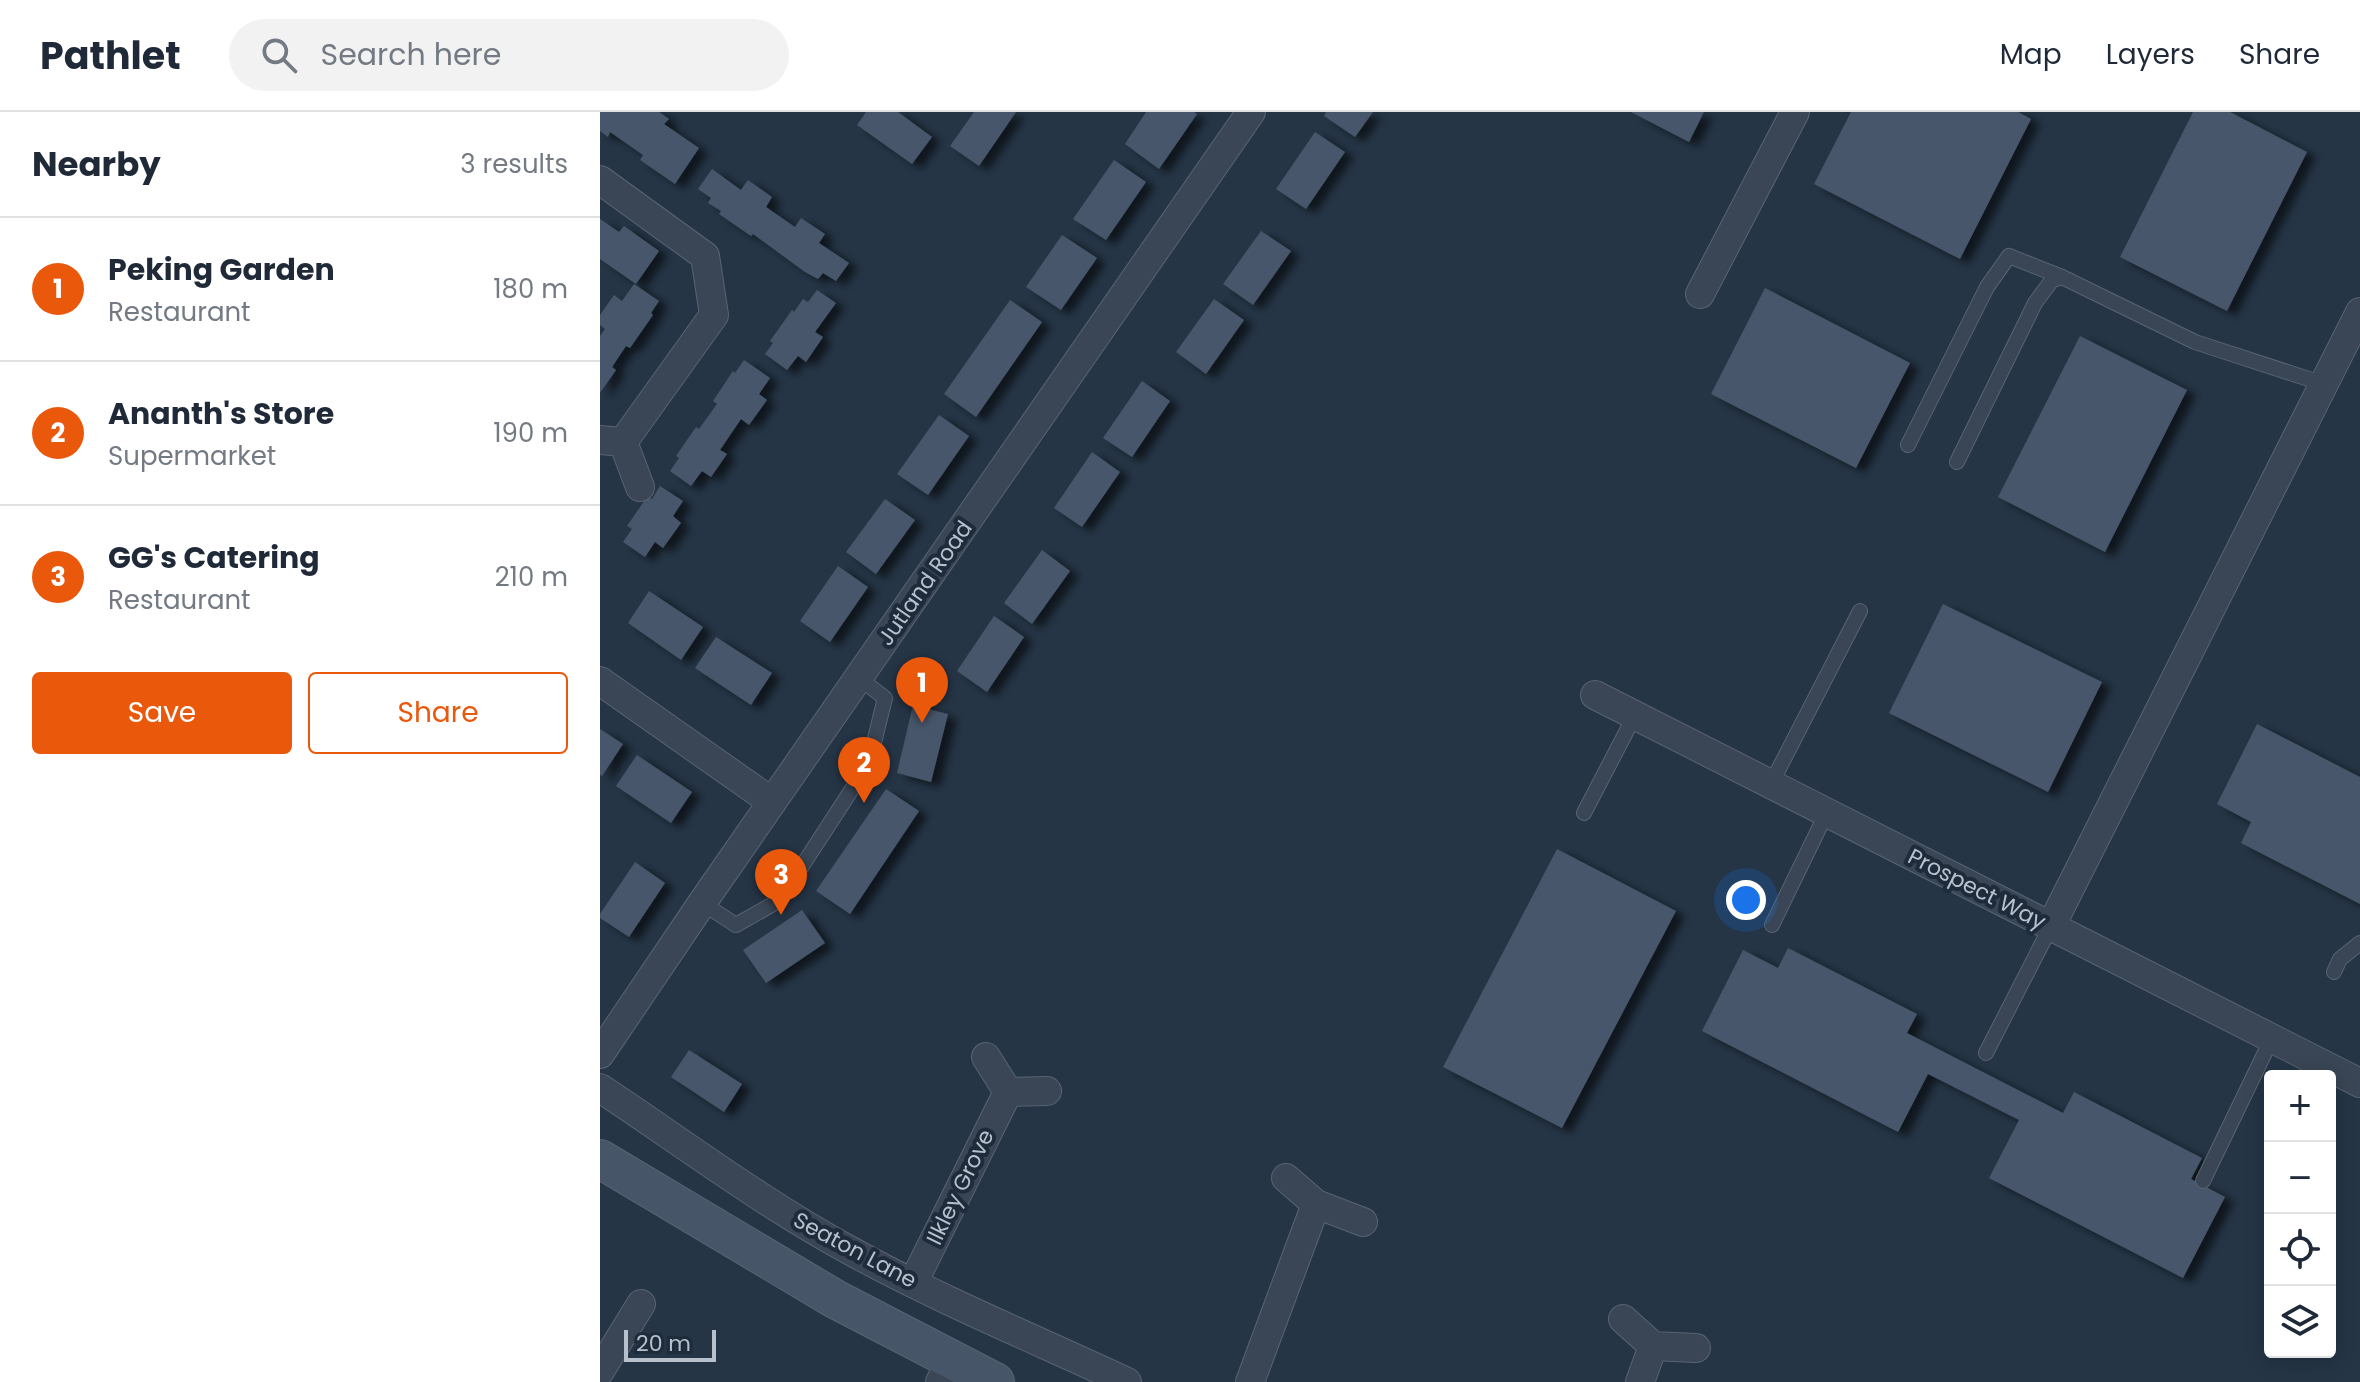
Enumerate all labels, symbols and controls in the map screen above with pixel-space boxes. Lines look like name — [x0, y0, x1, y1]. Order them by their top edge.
search box — [229, 19, 789, 91]
text: Pathlet — [40, 29, 181, 82]
icon: search — [257, 33, 301, 77]
text: Search here — [321, 33, 501, 76]
text: Map — [2000, 35, 2062, 74]
text: Layers — [2106, 35, 2195, 74]
text: Share — [2239, 35, 2320, 74]
text: Nearby — [32, 140, 161, 188]
text: 3 results — [460, 146, 568, 182]
text: Peking Garden — [108, 248, 335, 291]
text: 1 — [53, 271, 63, 307]
text: 180 m — [493, 271, 568, 307]
text: Restaurant — [108, 294, 251, 330]
text: Ananth's Store — [108, 392, 334, 435]
text: 2 — [51, 415, 65, 451]
text: 190 m — [493, 415, 568, 451]
text: Supermarket — [108, 438, 276, 474]
street label: Jutland Road — [870, 514, 980, 652]
text: GG's Catering — [108, 536, 320, 579]
text: 3 — [50, 559, 66, 595]
text: 210 m — [495, 559, 568, 595]
text: Restaurant — [108, 582, 251, 618]
pin: 1 — [896, 657, 948, 723]
button: Save — [32, 672, 292, 754]
button: Share — [308, 672, 568, 754]
pin: 2 — [838, 737, 890, 803]
street label: Prospect Way — [1903, 841, 2052, 937]
pin: 3 — [755, 849, 807, 915]
your location — [1726, 880, 1766, 920]
map controls — [2264, 1070, 2336, 1358]
button: + — [2264, 1070, 2336, 1142]
street label: Ilkley Grove — [919, 1124, 1001, 1250]
button: − — [2264, 1142, 2336, 1214]
street label: Seaton Lane — [788, 1204, 922, 1296]
button: locate — [2264, 1214, 2336, 1286]
button: layers — [2264, 1286, 2336, 1358]
scale bar — [624, 1326, 716, 1362]
text: 20 m — [636, 1328, 691, 1359]

